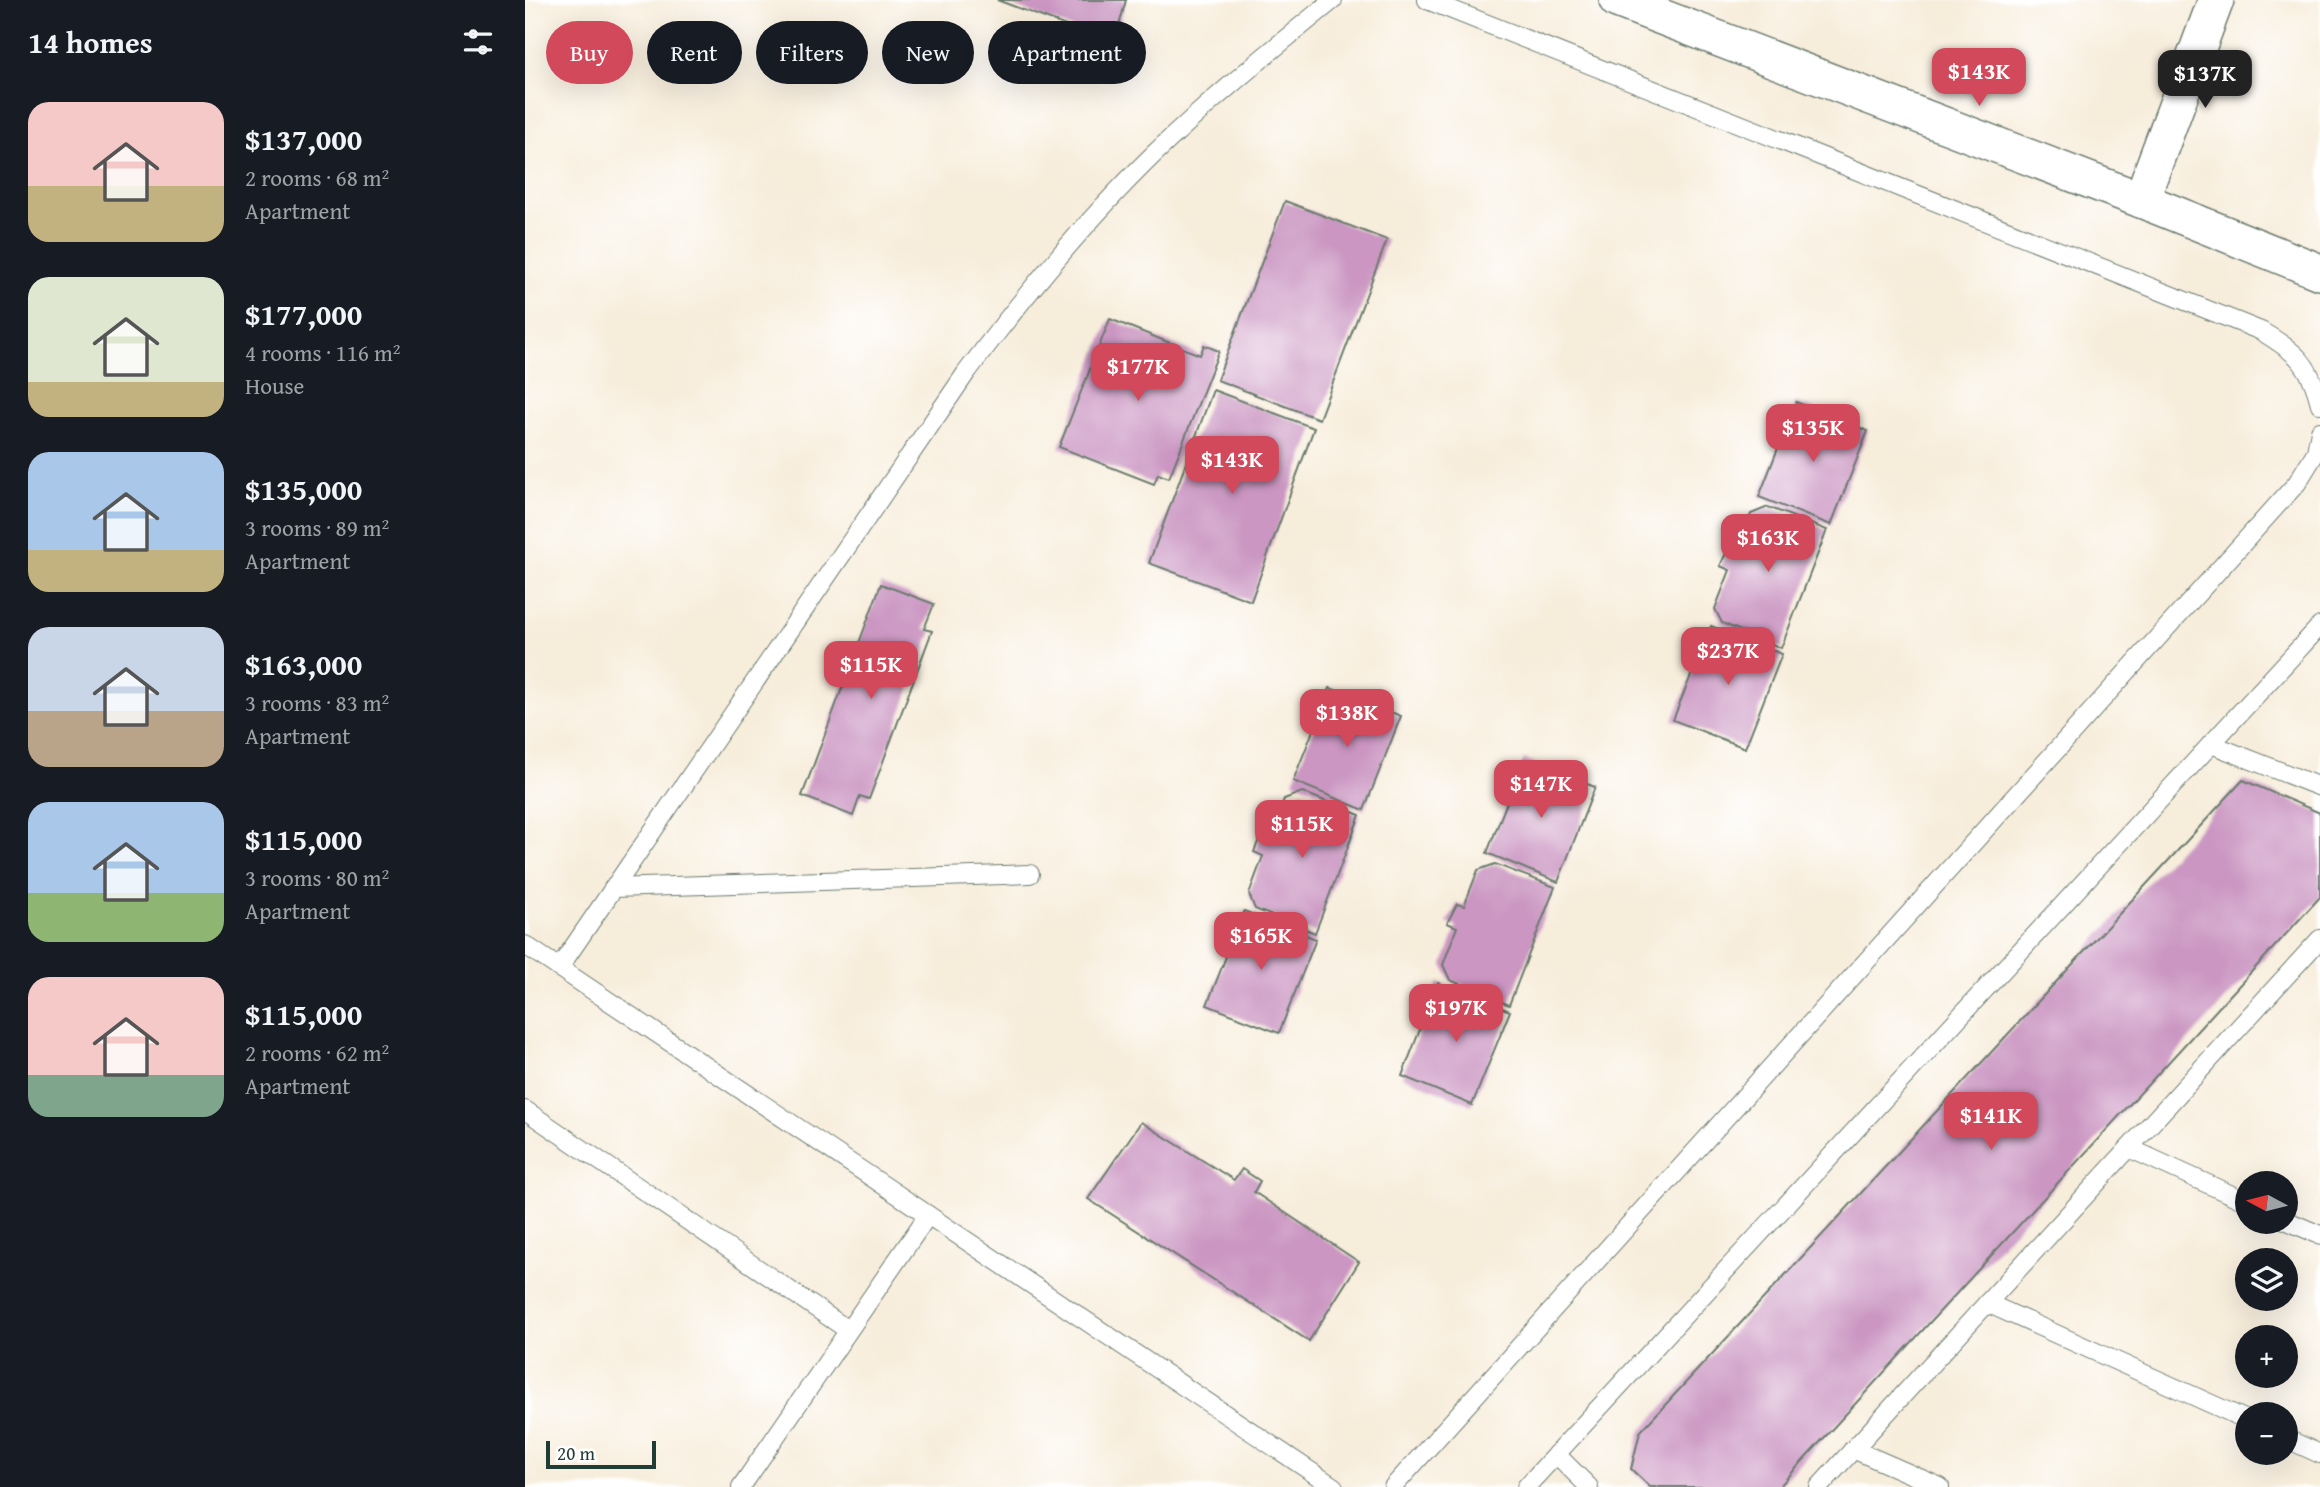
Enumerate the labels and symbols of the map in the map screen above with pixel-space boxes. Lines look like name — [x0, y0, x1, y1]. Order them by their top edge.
pin: $143K — [1930, 48, 2028, 108]
pin: $137K — [2156, 50, 2254, 110]
pin: $177K — [1089, 344, 1187, 403]
pin: $135K — [1764, 405, 1862, 464]
pin: $143K — [1183, 436, 1281, 496]
pin: $163K — [1719, 514, 1817, 574]
pin: $237K — [1679, 628, 1777, 687]
pin: $115K — [822, 642, 920, 701]
pin: $138K — [1298, 690, 1396, 749]
pin: $147K — [1492, 760, 1590, 820]
pin: $115K — [1253, 800, 1351, 860]
pin: $165K — [1212, 912, 1310, 972]
pin: $197K — [1407, 984, 1505, 1044]
pin: $141K — [1942, 1092, 2040, 1152]
north arrow — [2235, 1171, 2298, 1234]
scale bar — [546, 1438, 656, 1470]

